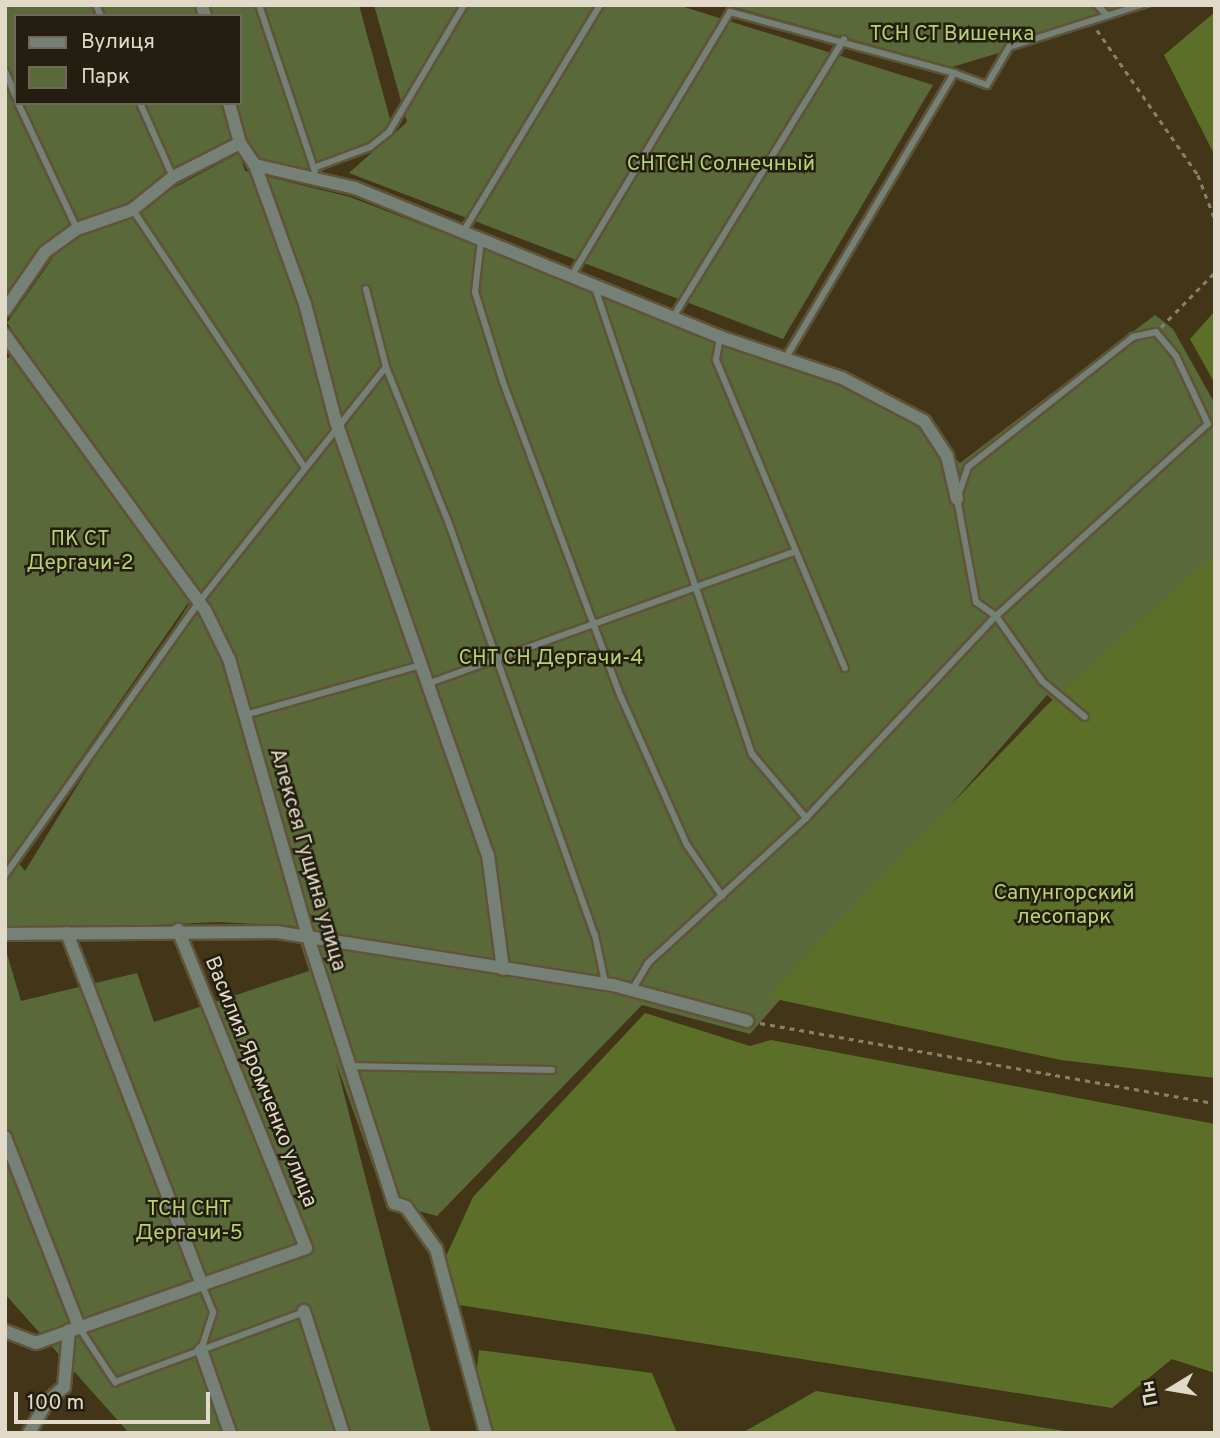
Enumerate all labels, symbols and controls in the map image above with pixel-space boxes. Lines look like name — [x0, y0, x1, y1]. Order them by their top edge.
legend — [14, 14, 242, 105]
park label: ТСН СТ Вишенка — [869, 22, 1035, 48]
text: Вулиця — [81, 29, 155, 56]
text: Парк — [81, 64, 130, 91]
park label: СНТСН Солнечный — [627, 152, 815, 178]
park label: ПК СТ Дергачи-2 — [26, 527, 134, 577]
park label: СНТ СН Дергачи-4 — [458, 646, 644, 672]
street label: Алексея Гущина улица — [263, 746, 351, 974]
park label: Сапунгорский лесопарк — [993, 881, 1135, 931]
street label: Василия Яромченко улица — [198, 953, 322, 1211]
park label: ТСН СНТ Дергачи-5 — [135, 1197, 243, 1247]
north arrow — [1136, 1354, 1206, 1424]
scale bar — [18, 1378, 214, 1422]
text: Пн — [1136, 1378, 1165, 1408]
text: 100 m — [27, 1390, 84, 1417]

